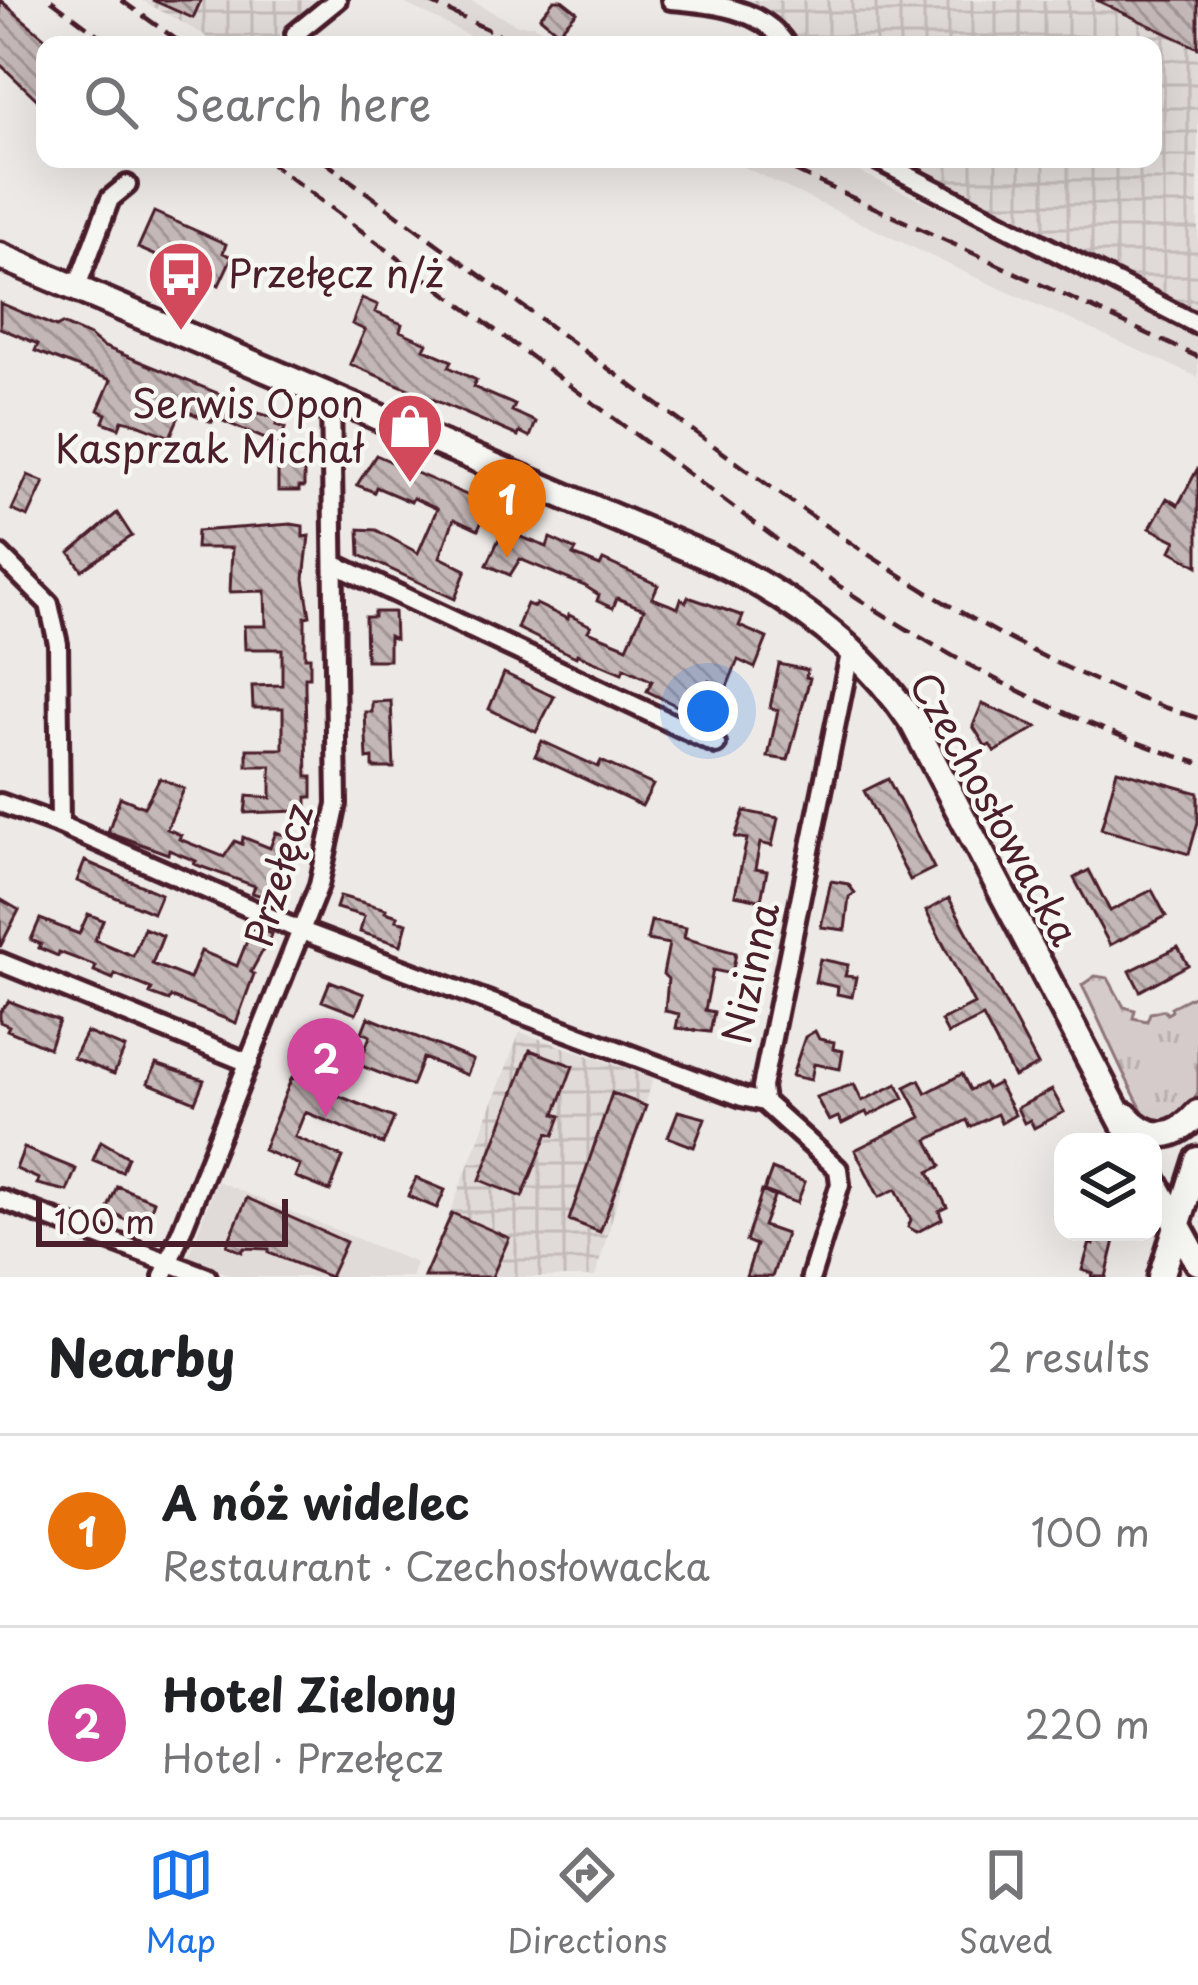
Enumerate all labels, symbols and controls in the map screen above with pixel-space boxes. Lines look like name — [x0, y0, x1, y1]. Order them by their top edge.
search box — [36, 36, 1162, 168]
text: Search here — [174, 68, 431, 136]
icon: search — [78, 69, 144, 135]
bus stop icon: Przełęcz n/ż — [146, 239, 216, 333]
place label: Przełęcz n/ż — [228, 242, 444, 301]
place label: Serwis Opon Kasprzak Michał — [55, 372, 365, 476]
shop icon: Serwis Opon Kasprzak Michał — [375, 391, 445, 485]
pin: 1 — [468, 459, 546, 558]
street label: Czechosłowacka — [897, 660, 1096, 956]
your location — [678, 681, 738, 741]
street label: Przełęcz — [227, 795, 326, 953]
street label: Nizinna — [705, 896, 792, 1049]
pin: 2 — [287, 1018, 365, 1117]
map controls — [1054, 1133, 1162, 1241]
button: layers — [1054, 1133, 1162, 1241]
scale bar — [36, 1193, 288, 1246]
text: 100 m — [54, 1195, 155, 1245]
text: Nearby — [48, 1317, 235, 1394]
text: 2 results — [988, 1326, 1150, 1385]
text: A nóż widelec — [162, 1467, 470, 1535]
text: 1 — [78, 1501, 96, 1560]
text: 100 m — [1031, 1501, 1150, 1560]
text: Restaurant · Czechosłowacka — [162, 1535, 710, 1594]
text: Hotel Zielony — [162, 1659, 457, 1727]
text: 2 — [73, 1693, 101, 1752]
text: 220 m — [1025, 1693, 1150, 1752]
text: Hotel · Przełęcz — [162, 1727, 443, 1786]
tab: Map — [146, 1842, 216, 1964]
tab: Directions — [507, 1842, 668, 1964]
tab: Saved — [959, 1842, 1052, 1964]

